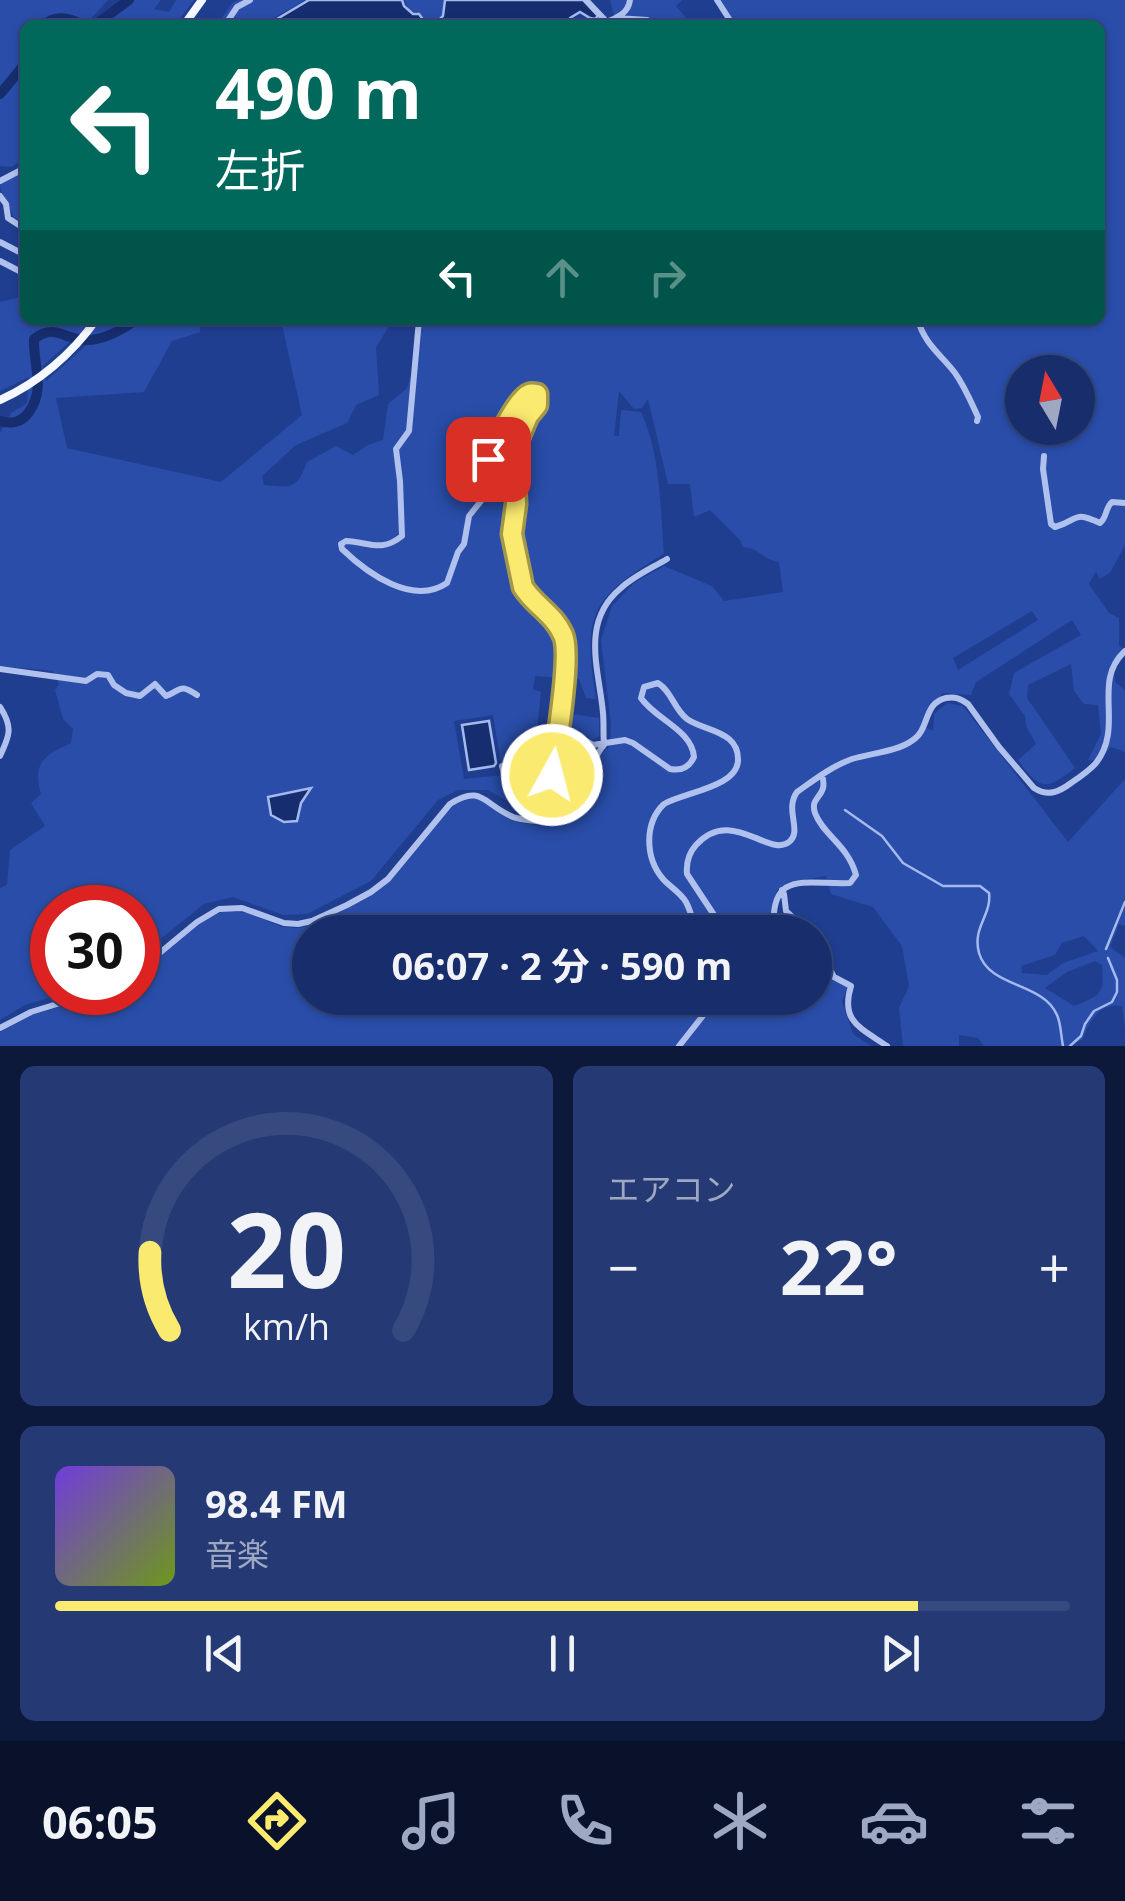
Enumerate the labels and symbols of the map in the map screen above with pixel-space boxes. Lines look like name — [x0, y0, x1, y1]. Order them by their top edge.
north arrow — [1005, 355, 1095, 445]
pin — [446, 417, 531, 502]
position arrow — [500, 723, 604, 827]
speed limit sign: 30 — [30, 885, 160, 1015]

